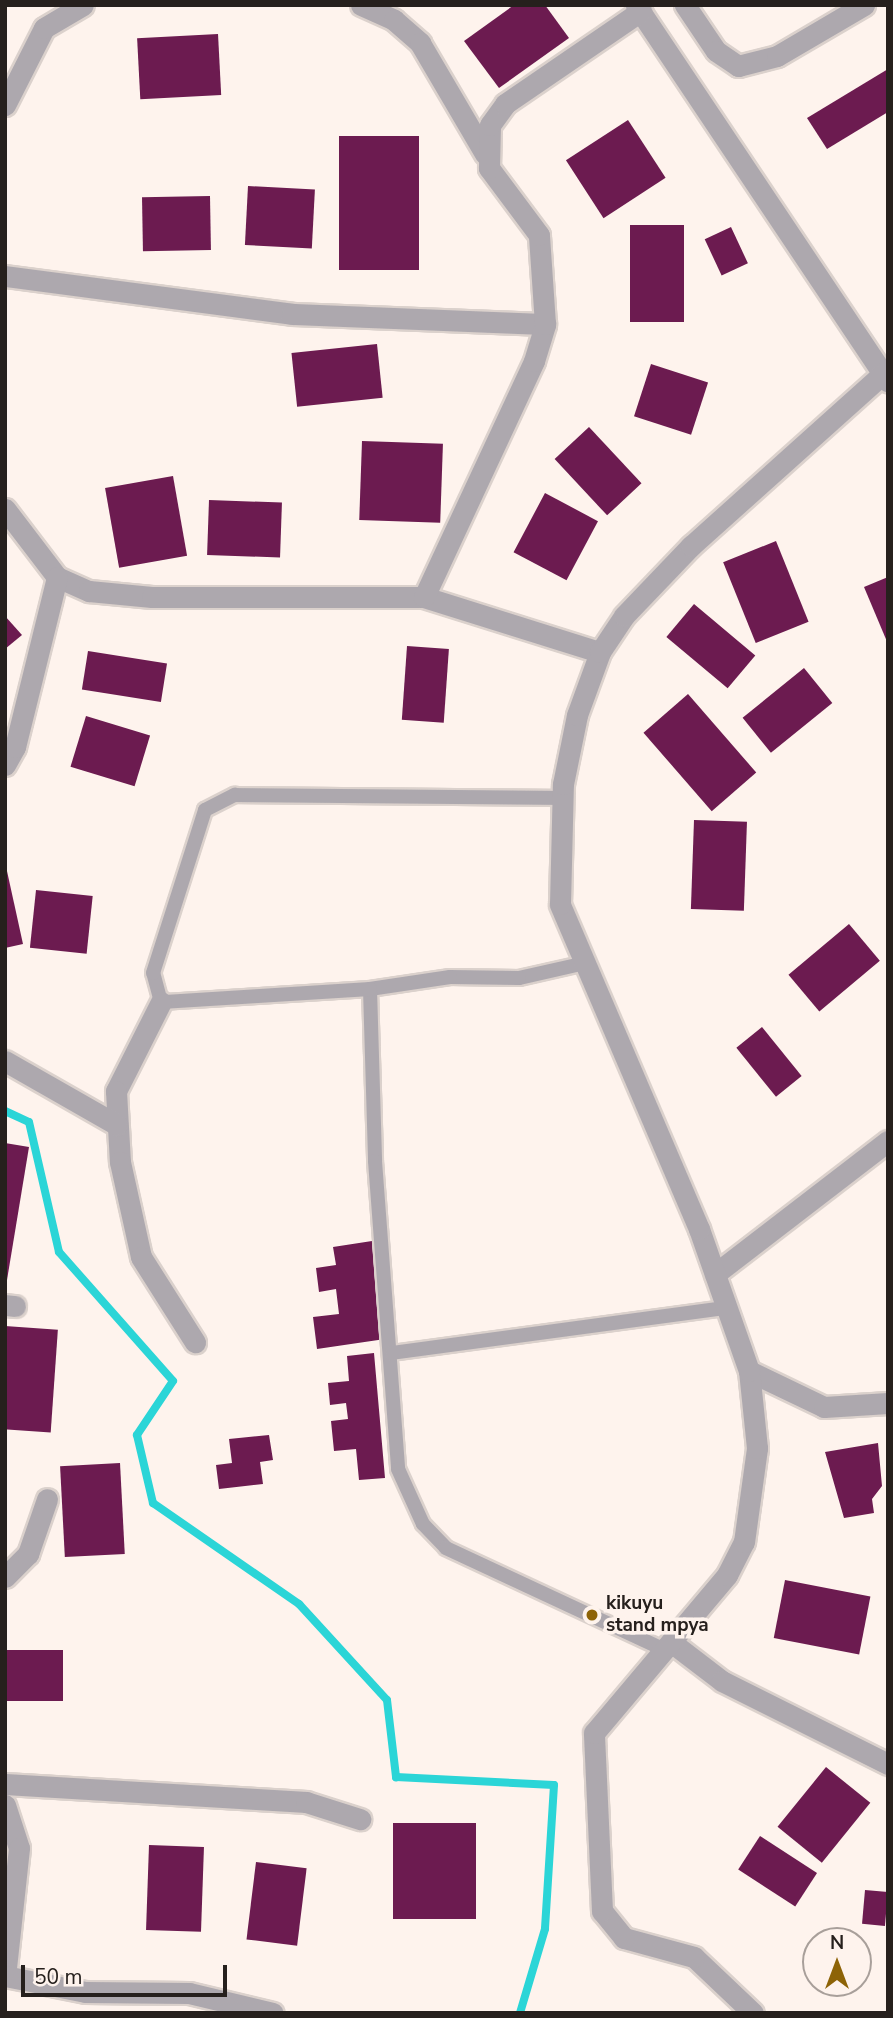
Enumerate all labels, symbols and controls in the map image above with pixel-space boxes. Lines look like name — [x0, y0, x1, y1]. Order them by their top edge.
place label: kikuyu stand mpya — [606, 1593, 709, 1637]
marker: kikuyu stand mpya — [584, 1607, 600, 1623]
north arrow — [802, 1927, 872, 1997]
text: N — [830, 1930, 844, 1956]
scale bar — [24, 1952, 231, 1996]
text: 50 m — [34, 1963, 83, 1991]

